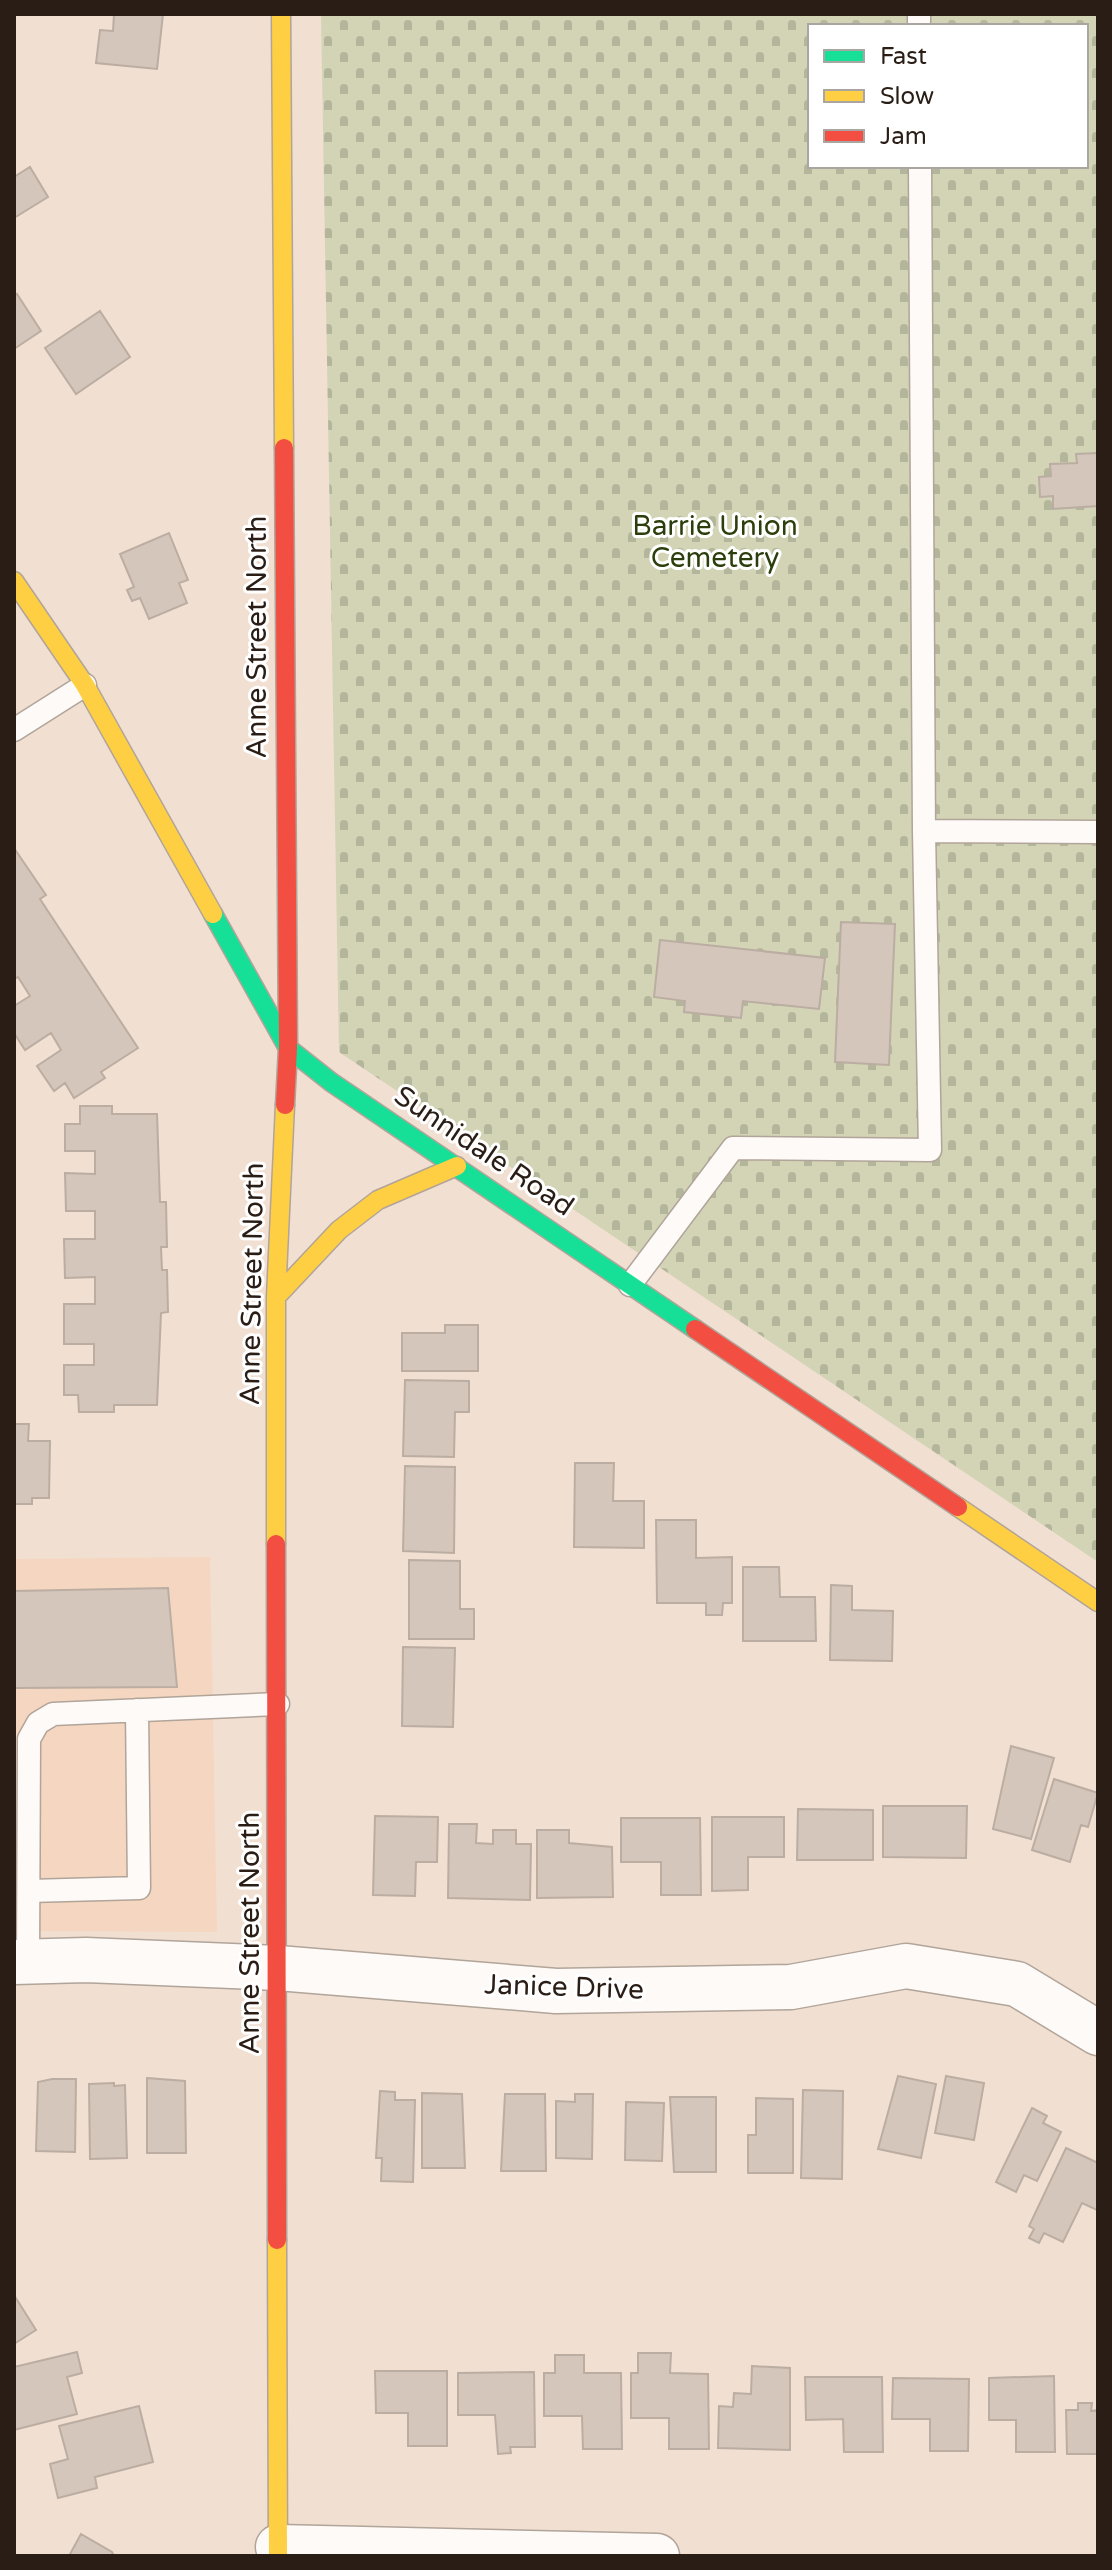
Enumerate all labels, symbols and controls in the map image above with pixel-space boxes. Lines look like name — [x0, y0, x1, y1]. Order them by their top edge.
legend — [808, 24, 1088, 168]
text: Fast — [880, 42, 927, 71]
text: Slow — [880, 82, 934, 111]
text: Jam — [880, 122, 927, 151]
park label: Barrie Union Cemetery — [632, 509, 798, 575]
street label: Anne Street North — [240, 516, 274, 758]
street label: Sunnidale Road — [388, 1078, 580, 1224]
street label: Anne Street North — [233, 1162, 271, 1406]
street label: Anne Street North — [233, 1812, 267, 2054]
street label: Janice Drive — [484, 1967, 644, 2007]

